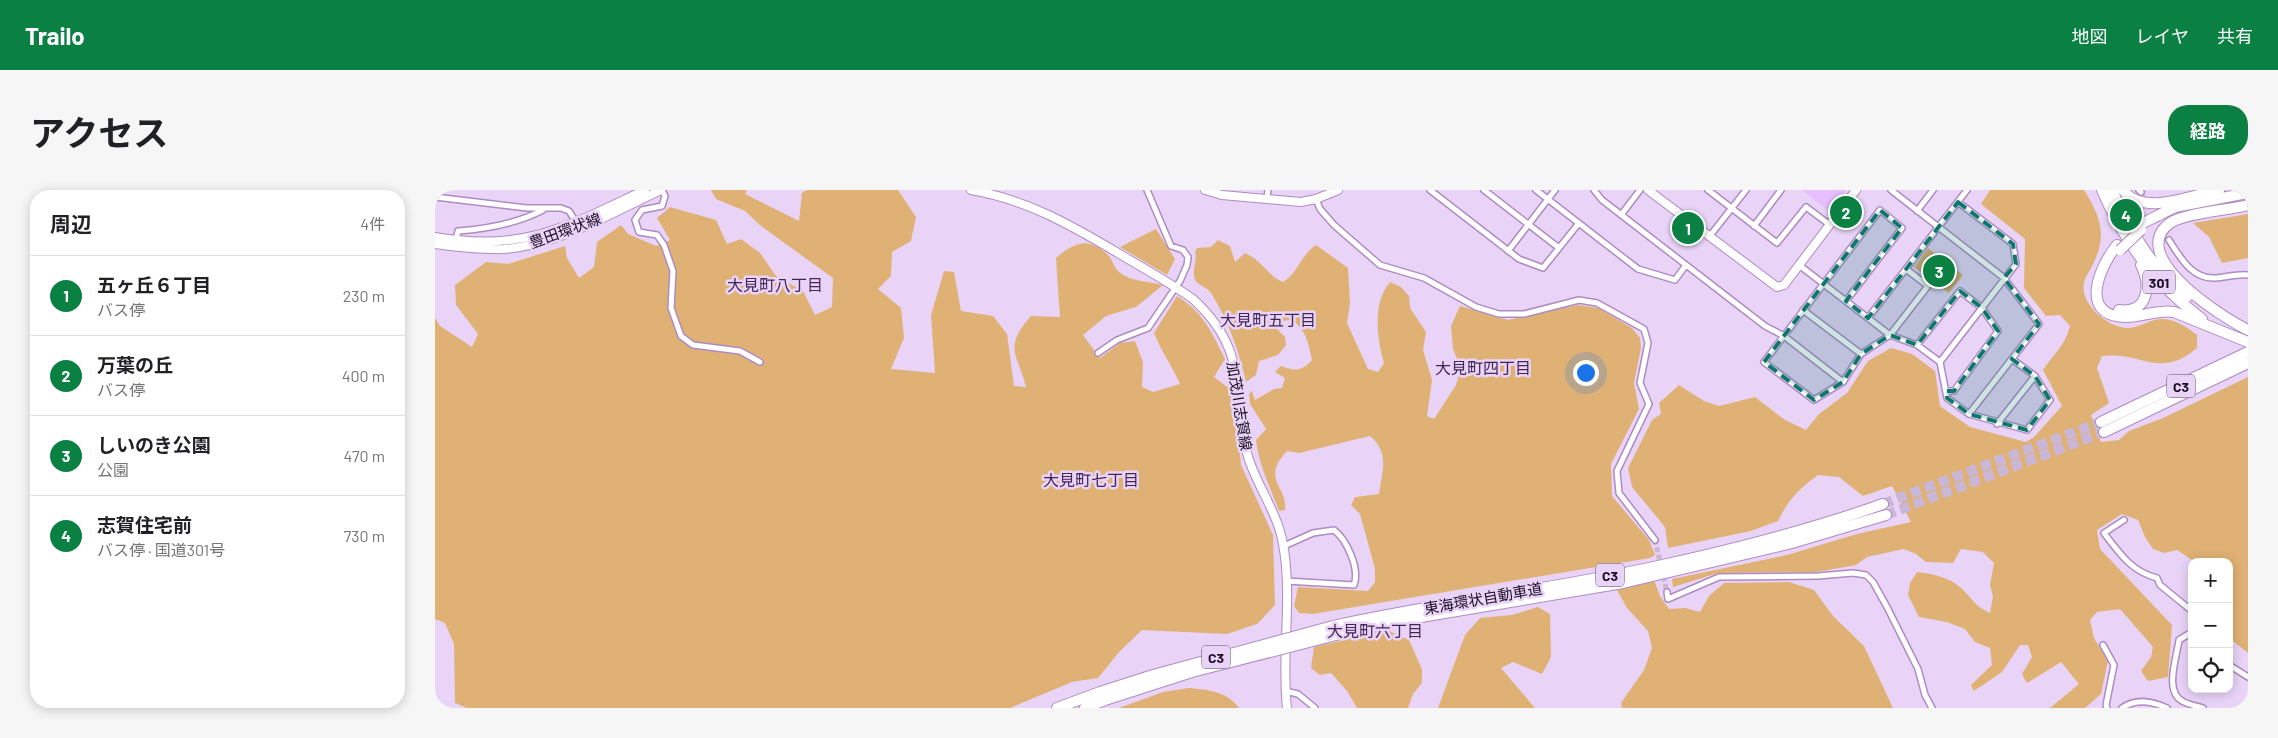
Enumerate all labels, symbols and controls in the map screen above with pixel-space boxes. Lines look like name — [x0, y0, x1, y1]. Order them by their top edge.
text: Trailo — [25, 21, 85, 50]
text: 地図 — [2072, 25, 2108, 47]
text: レイヤ — [2136, 25, 2189, 47]
text: 共有 — [2217, 25, 2253, 47]
button: 経路 — [2168, 105, 2248, 155]
text: アクセス — [30, 111, 168, 153]
pin: 2 — [1830, 193, 1862, 231]
pin: 4 — [2110, 196, 2142, 234]
street label: 豊田環状線 — [527, 209, 603, 251]
pin: 1 — [1672, 209, 1704, 247]
text: 周辺 — [50, 211, 92, 236]
text: 4件 — [360, 214, 385, 233]
pin: 3 — [1923, 252, 1955, 290]
road number: 301 — [2143, 270, 2175, 294]
text: 五ヶ丘６丁目 — [97, 273, 211, 296]
district label: 大見町八丁目 — [727, 275, 823, 294]
text: 1 — [63, 286, 69, 305]
text: 230 m — [343, 286, 385, 305]
text: バス停 — [97, 300, 145, 319]
district label: 大見町五丁目 — [1220, 310, 1316, 329]
text: 万葉の丘 — [97, 353, 173, 376]
district label: 大見町四丁目 — [1435, 358, 1531, 377]
street label: 加茂川志賀線 — [1224, 360, 1256, 452]
your location — [1573, 360, 1599, 386]
text: 2 — [62, 366, 70, 385]
text: 400 m — [342, 366, 385, 385]
road number: C3 — [2167, 375, 2195, 398]
text: バス停 — [97, 380, 145, 399]
text: しいのき公園 — [97, 433, 210, 456]
text: 3 — [62, 446, 70, 465]
text: 470 m — [344, 446, 385, 465]
text: 公園 — [97, 460, 129, 479]
district label: 大見町七丁目 — [1043, 470, 1139, 489]
text: 志賀住宅前 — [97, 513, 192, 536]
text: 4 — [61, 526, 71, 545]
text: 730 m — [344, 526, 385, 545]
text: バス停 · 国道301号 — [97, 540, 225, 559]
map controls — [2188, 558, 2233, 693]
button: + — [2188, 558, 2233, 603]
road number: C3 — [1596, 564, 1624, 586]
street label: 東海環状自動車道 — [1422, 579, 1544, 617]
button: − — [2188, 603, 2233, 648]
district label: 大見町六丁目 — [1327, 621, 1423, 640]
road number: C3 — [1202, 646, 1230, 668]
button: locate — [2188, 648, 2233, 693]

